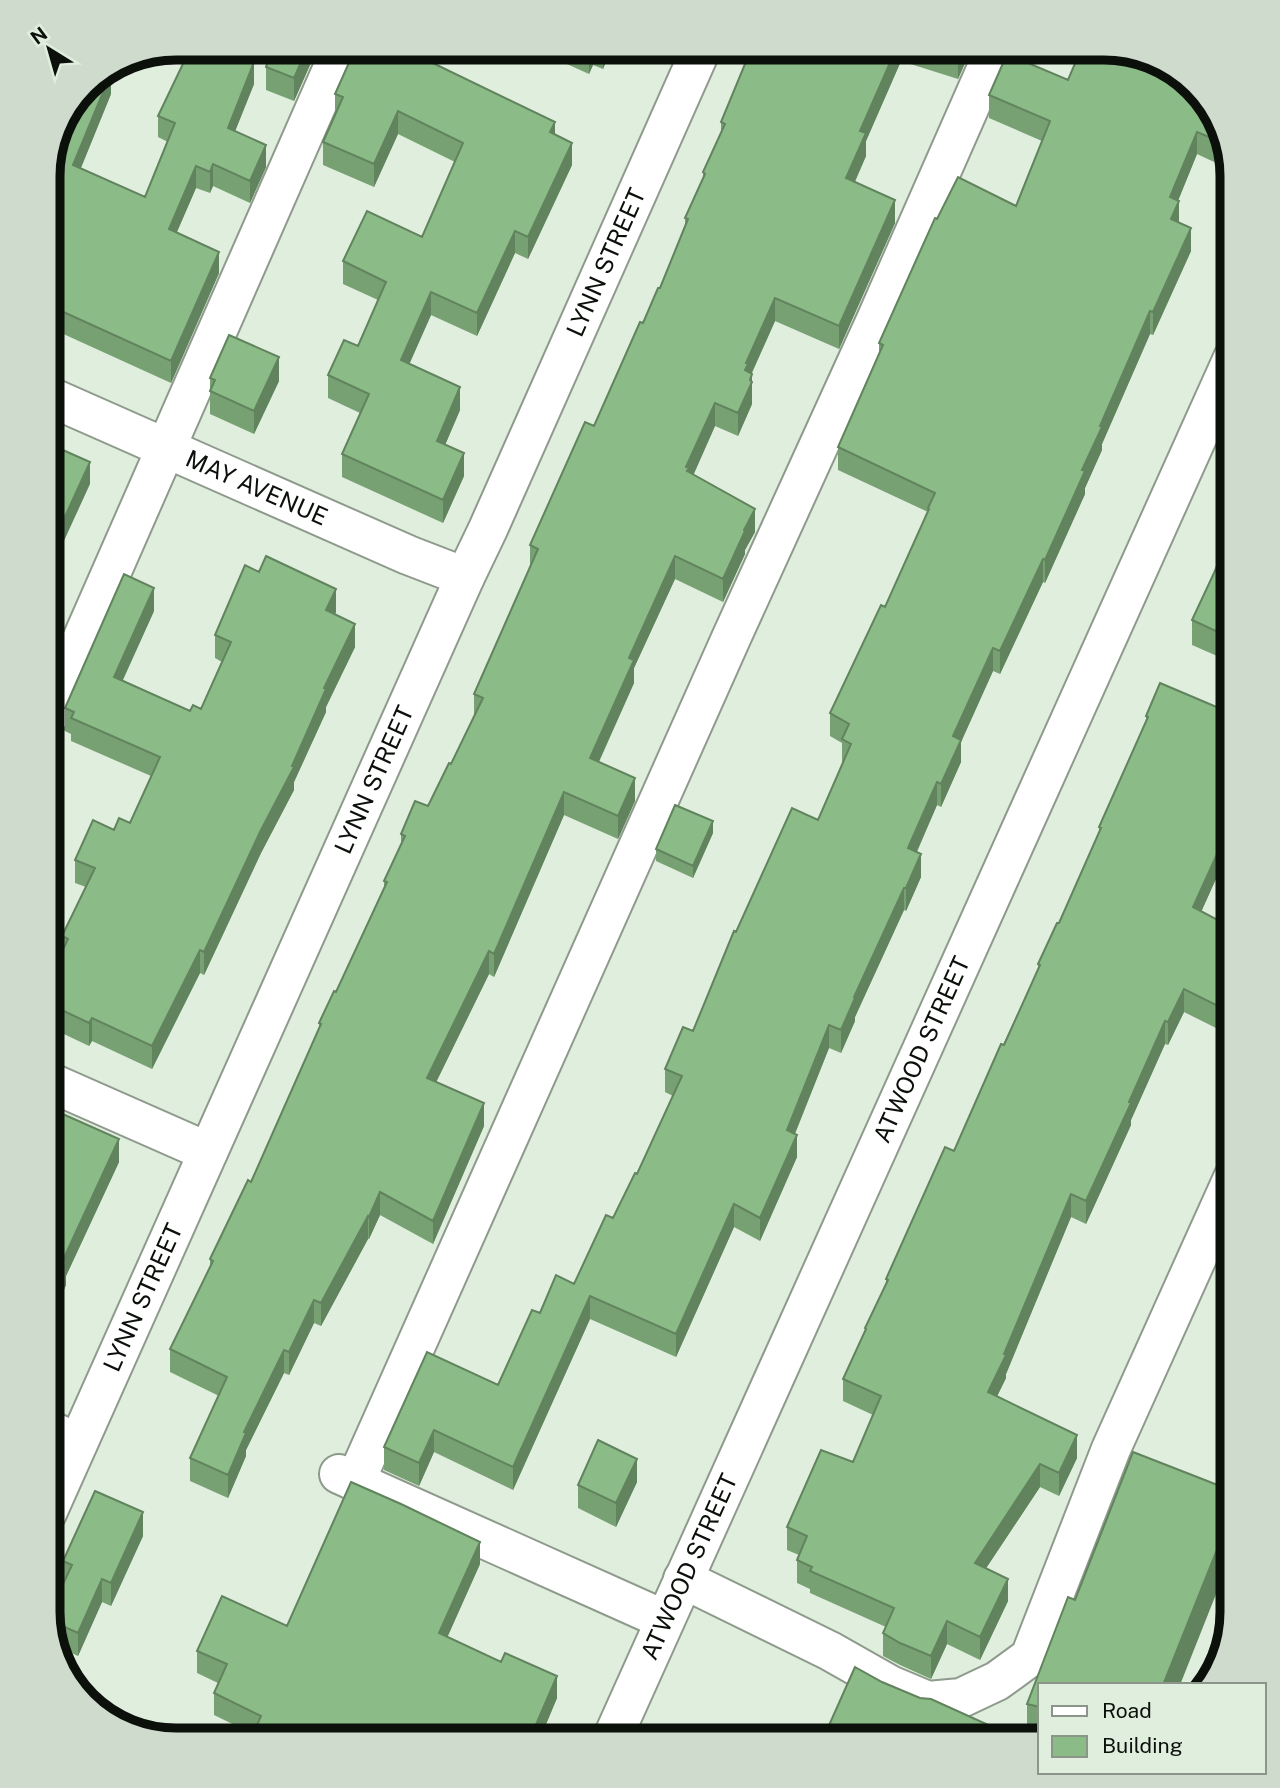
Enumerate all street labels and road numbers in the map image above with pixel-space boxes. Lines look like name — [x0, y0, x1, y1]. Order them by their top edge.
street label: LYNN STREET — [560, 184, 651, 340]
street label: MAY AVENUE — [182, 444, 332, 531]
street label: LYNN STREET — [328, 701, 419, 858]
street label: ATWOOD STREET — [867, 952, 975, 1147]
street label: LYNN STREET — [97, 1219, 188, 1375]
street label: ATWOOD STREET — [634, 1469, 742, 1664]

